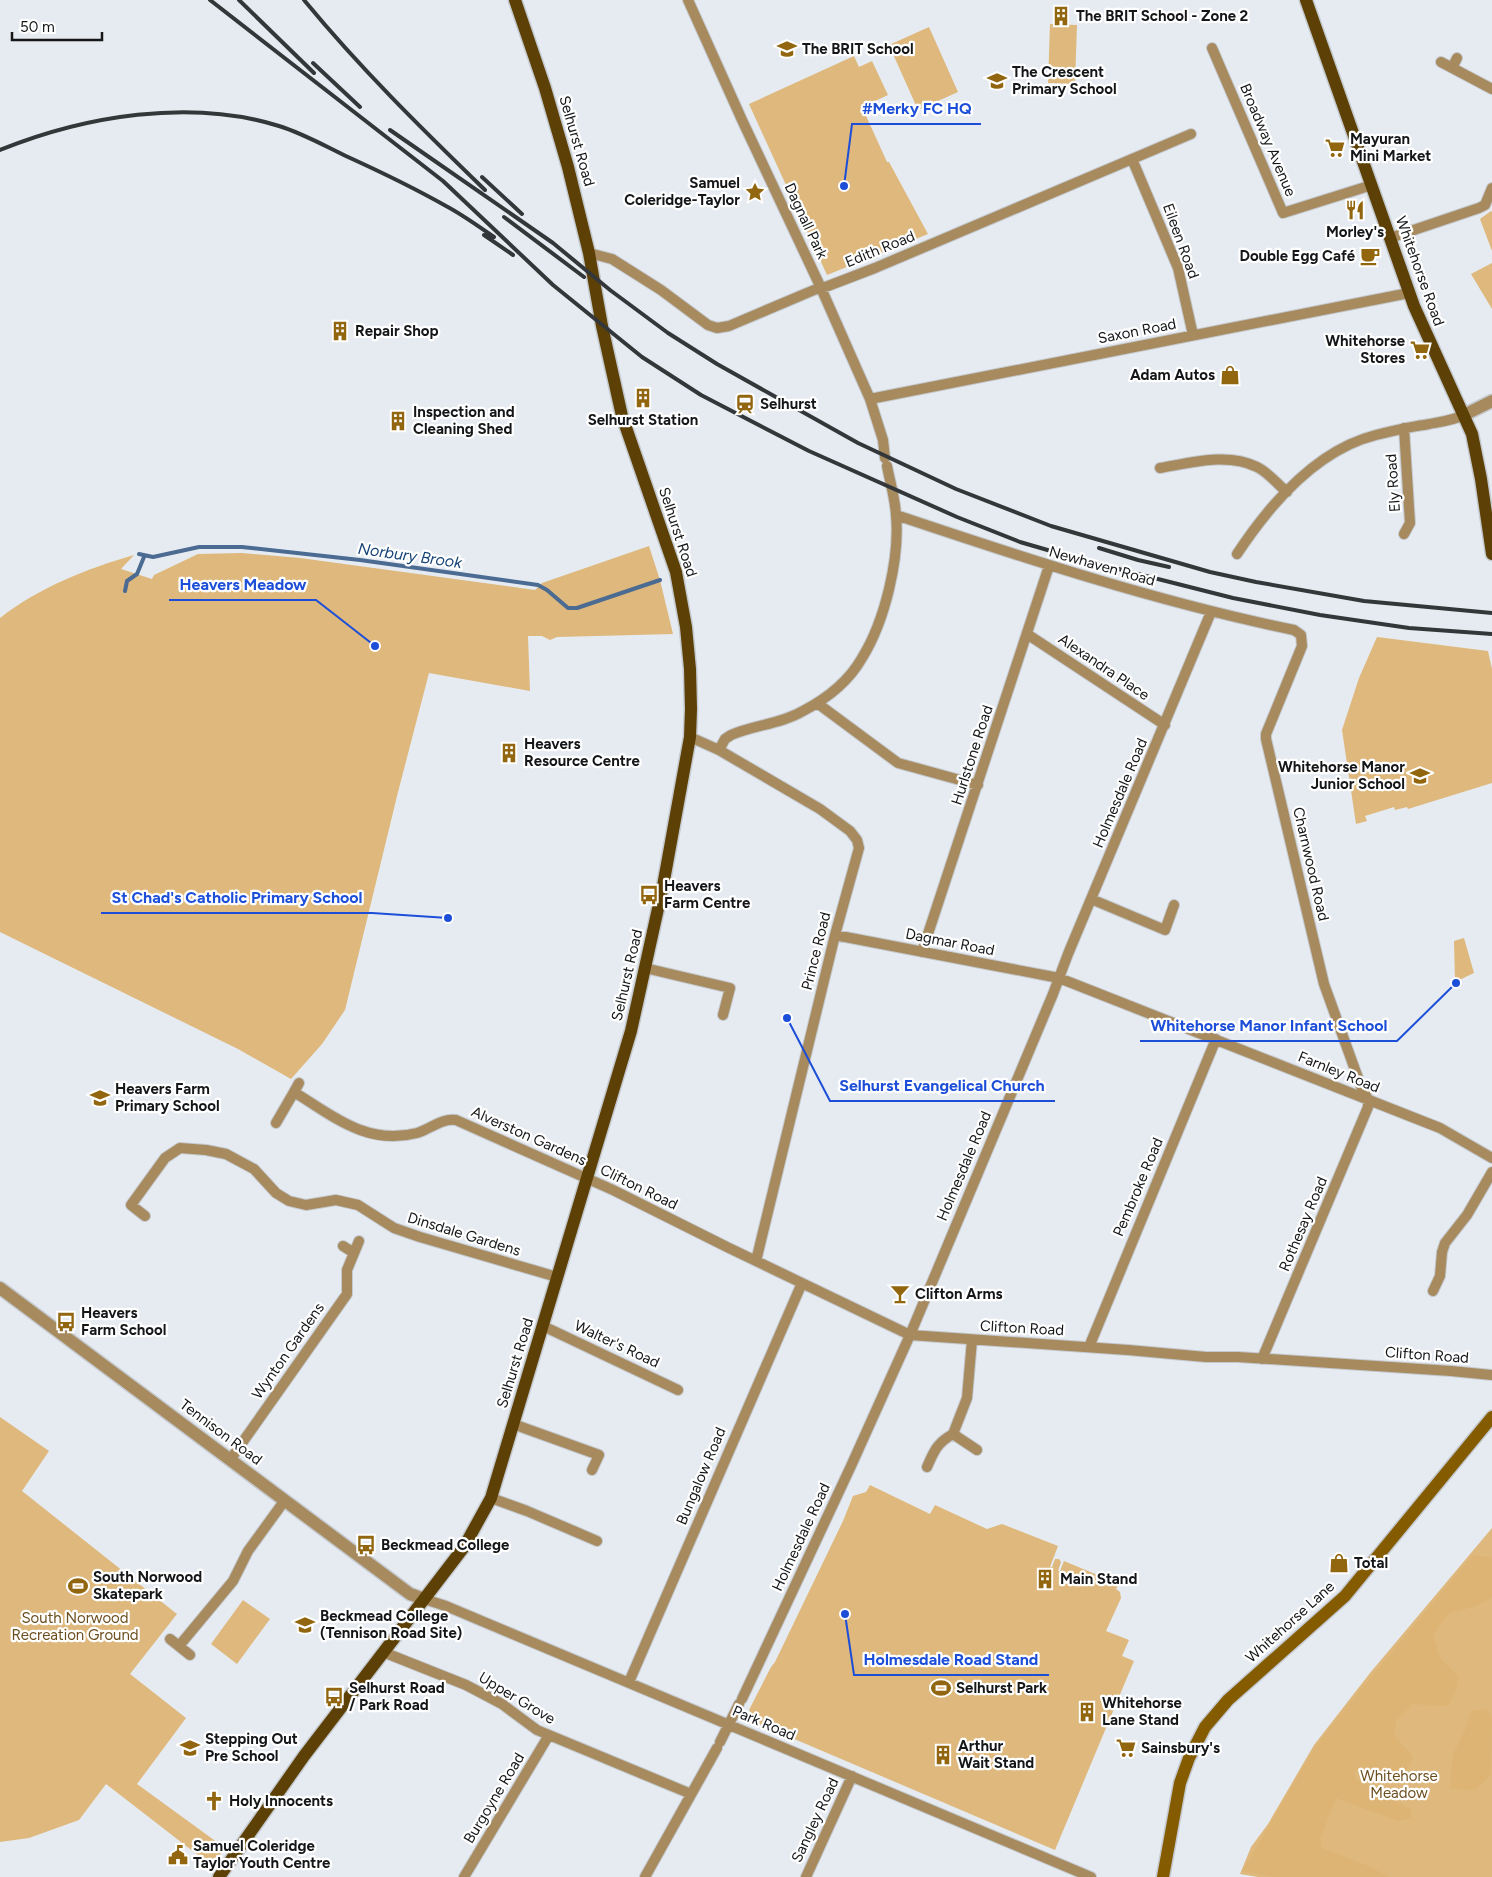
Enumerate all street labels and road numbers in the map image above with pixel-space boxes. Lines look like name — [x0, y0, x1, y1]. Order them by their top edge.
street label: Broadway Avenue — [1236, 81, 1300, 199]
street label: Selhurst Road — [555, 94, 599, 188]
street label: Dagnall Park — [781, 180, 832, 262]
street label: Eileen Road — [1159, 201, 1203, 281]
street label: Whitehorse Road — [1392, 214, 1448, 328]
street label: Edith Road — [843, 227, 917, 271]
street label: Saxon Road — [1096, 315, 1178, 347]
street label: Ely Road — [1382, 453, 1404, 513]
street label: Selhurst Road — [655, 485, 701, 579]
street label: Newhaven Road — [1047, 542, 1157, 590]
street label: Alexandra Place — [1055, 630, 1153, 704]
street label: Hurlstone Road — [947, 703, 997, 807]
street label: Holmesdale Road — [1089, 735, 1151, 851]
street label: Charnwood Road — [1289, 805, 1333, 923]
street label: Prince Road — [798, 910, 834, 992]
street label: Dagmar Road — [904, 925, 996, 959]
street label: Selhurst Road — [608, 927, 646, 1023]
street label: Farnley Road — [1295, 1047, 1383, 1097]
street label: Alverston Gardens — [469, 1103, 589, 1169]
street label: Holmesdale Road — [933, 1108, 995, 1224]
street label: Pembroke Road — [1109, 1135, 1167, 1239]
street label: Clifton Road — [597, 1160, 681, 1214]
street label: Rothesay Road — [1275, 1174, 1331, 1274]
street label: Dinsdale Gardens — [405, 1208, 523, 1260]
street label: Wynton Gardens — [248, 1299, 328, 1403]
street label: Selhurst Road — [493, 1316, 537, 1410]
street label: Walter's Road — [572, 1316, 662, 1372]
street label: Clifton Road — [980, 1317, 1064, 1339]
street label: Clifton Road — [1384, 1343, 1470, 1367]
street label: Tennison Road — [176, 1395, 266, 1469]
street label: Bungalow Road — [672, 1425, 730, 1527]
street label: Holmesdale Road — [768, 1480, 834, 1594]
street label: Whitehorse Lane — [1242, 1577, 1338, 1667]
street label: Upper Grove — [475, 1668, 559, 1728]
street label: Park Road — [730, 1702, 798, 1744]
street label: Burgoyne Road — [460, 1749, 528, 1847]
street label: Sangley Road — [788, 1775, 842, 1865]

